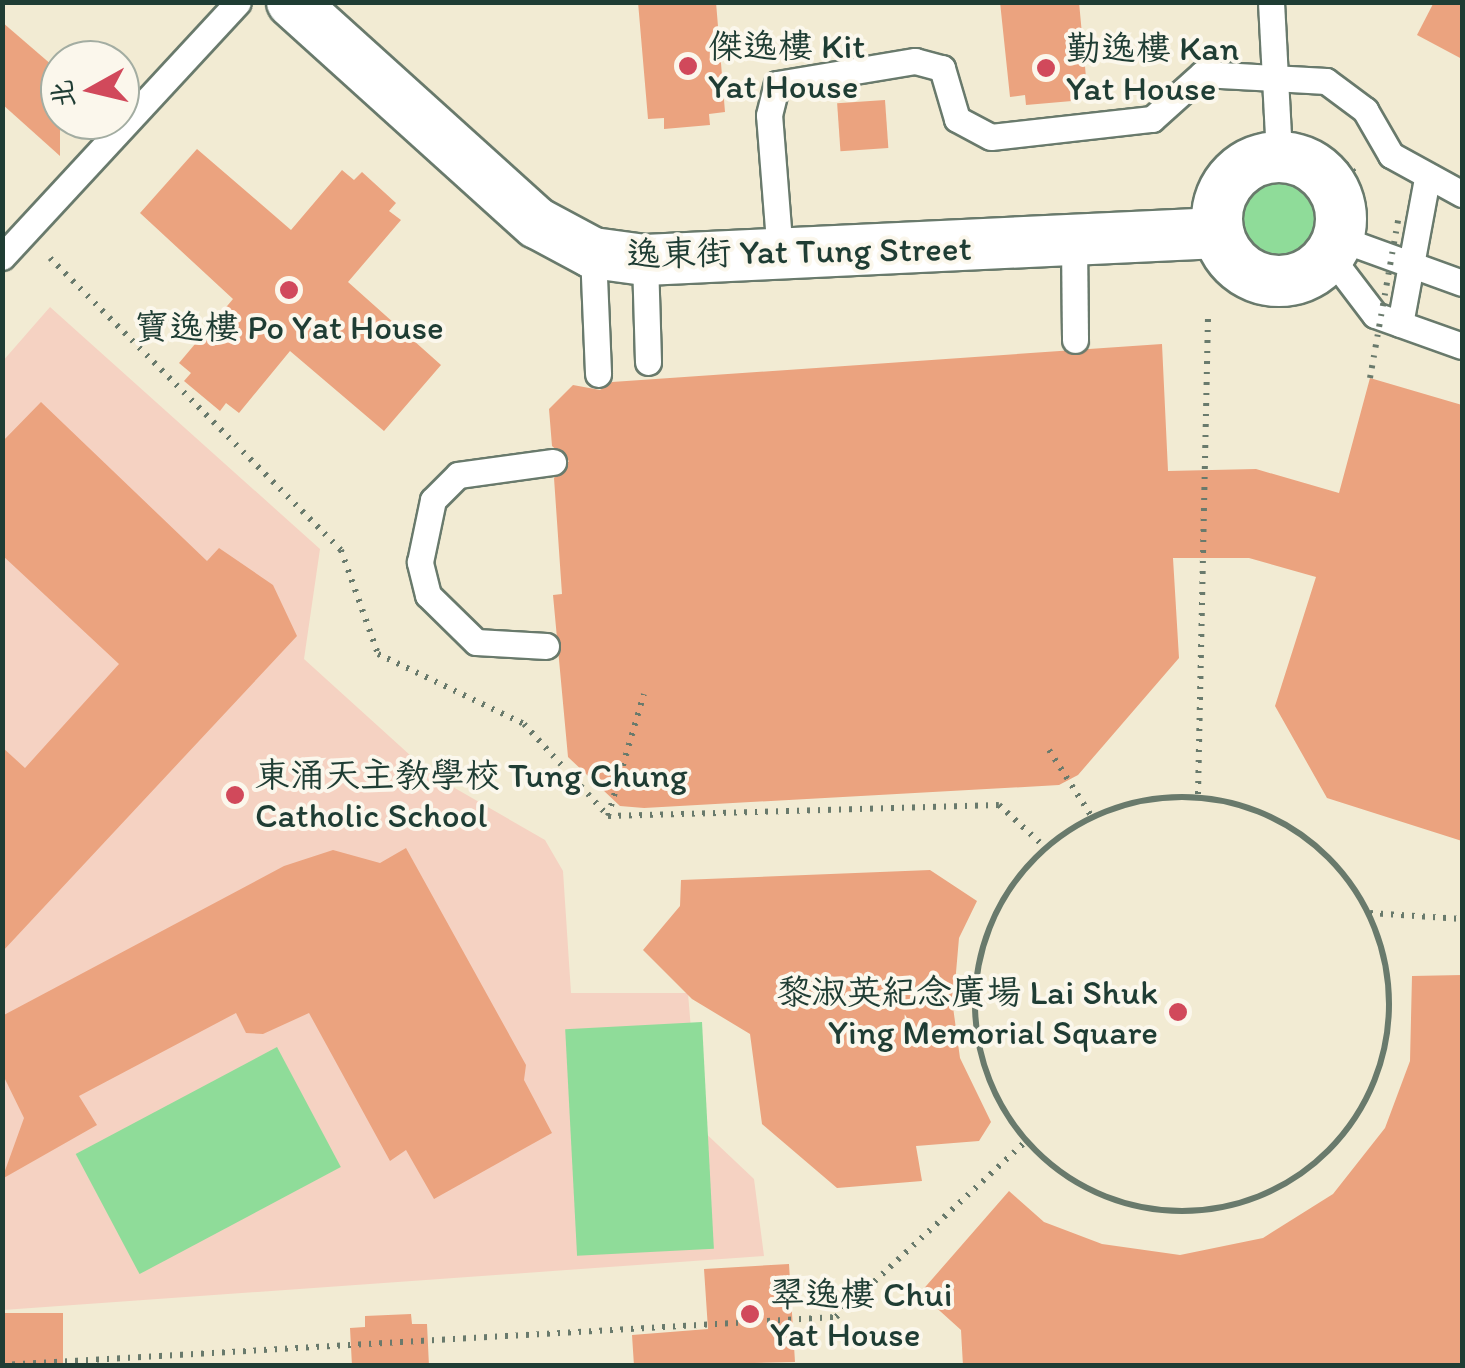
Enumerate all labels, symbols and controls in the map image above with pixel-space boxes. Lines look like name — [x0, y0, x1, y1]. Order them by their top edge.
place label: 傑逸樓 Kit Yat House — [708, 25, 865, 107]
place label: 勤逸樓 Kan Yat House — [1066, 27, 1239, 109]
north arrow — [40, 40, 140, 140]
marker: 傑逸樓 Kit Yat House — [677, 55, 699, 77]
marker: 勤逸樓 Kan Yat House — [1035, 57, 1057, 79]
text: 北 — [43, 78, 81, 110]
street label: 逸東街 Yat Tung Street — [627, 227, 971, 275]
marker: 寶逸樓 Po Yat House — [278, 279, 300, 301]
place label: 寶逸樓 Po Yat House — [135, 306, 443, 348]
place label: 東涌天主教學校 Tung Chung Catholic School — [255, 754, 687, 836]
marker: 東涌天主教學校 Tung Chung Catholic School — [224, 784, 246, 806]
place label: 黎淑英紀念廣場 Lai Shuk Ying Memorial Square — [777, 971, 1158, 1053]
marker: 黎淑英紀念廣場 Lai Shuk Ying Memorial Square — [1167, 1001, 1189, 1023]
place label: 翠逸樓 Chui Yat House — [770, 1273, 953, 1355]
marker: 翠逸樓 Chui Yat House — [739, 1303, 761, 1325]

